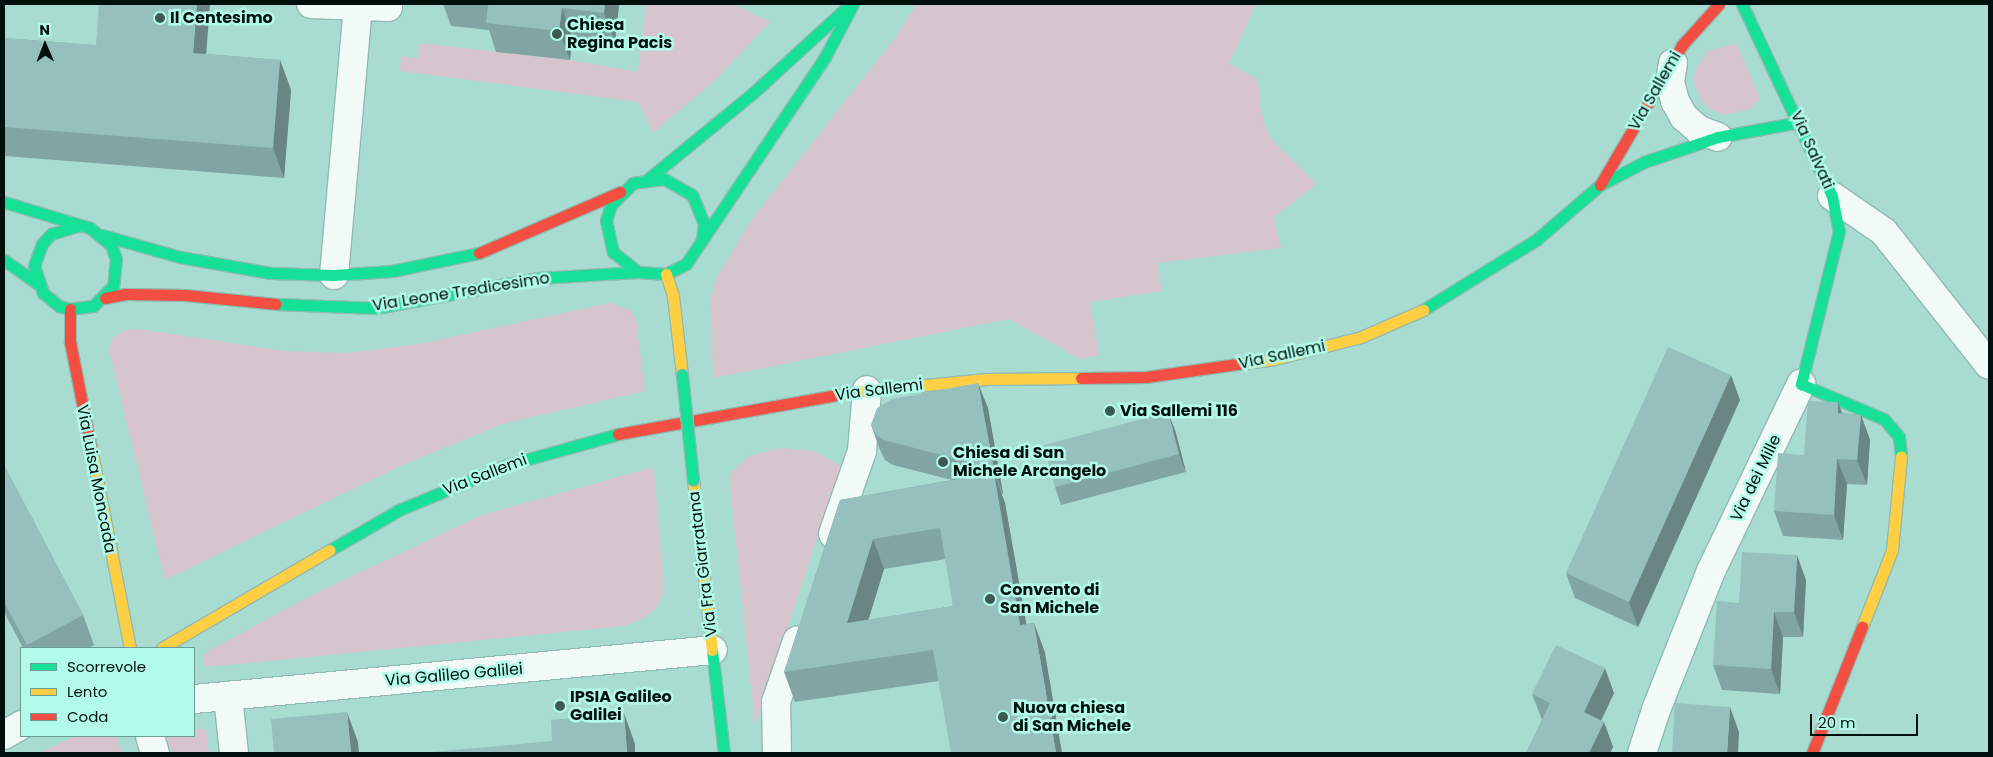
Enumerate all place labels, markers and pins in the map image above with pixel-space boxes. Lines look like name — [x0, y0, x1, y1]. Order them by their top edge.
place label: Il Centesimo — [170, 8, 273, 28]
marker: Il Centesimo — [154, 12, 166, 24]
place label: Chiesa Regina Pacis — [567, 15, 672, 53]
marker: Chiesa Regina Pacis — [551, 28, 563, 40]
place label: Via Sallemi 116 — [1120, 401, 1238, 421]
marker: Via Sallemi 116 — [1104, 405, 1116, 417]
place label: Chiesa di San Michele Arcangelo — [953, 443, 1106, 481]
marker: Chiesa di San Michele Arcangelo — [937, 456, 949, 468]
place label: Convento di San Michele — [1000, 580, 1099, 618]
marker: Convento di San Michele — [984, 593, 996, 605]
place label: IPSIA Galileo Galilei — [570, 687, 672, 725]
place label: Nuova chiesa di San Michele — [1013, 698, 1131, 736]
marker: IPSIA Galileo Galilei — [554, 700, 566, 712]
marker: Nuova chiesa di San Michele — [997, 711, 1009, 723]

